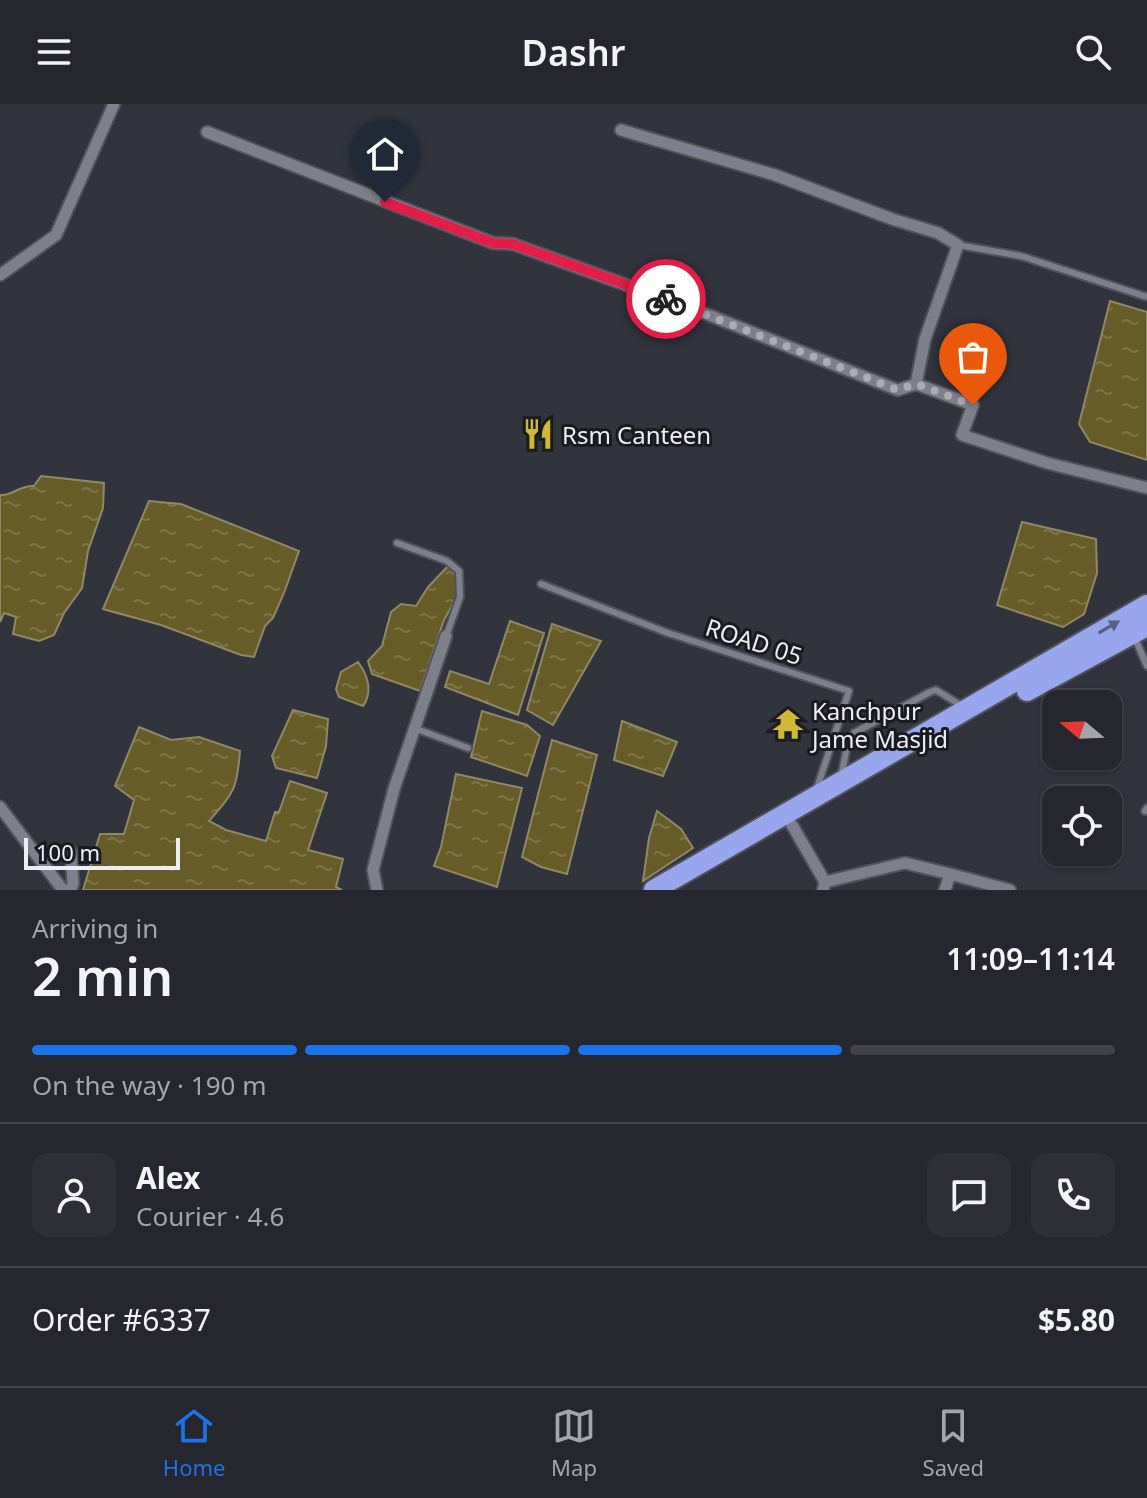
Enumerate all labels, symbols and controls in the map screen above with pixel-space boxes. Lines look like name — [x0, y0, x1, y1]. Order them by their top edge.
text: Dashr — [522, 28, 625, 77]
icon: menu — [32, 30, 76, 74]
icon: search — [1071, 30, 1115, 74]
pin — [351, 120, 419, 202]
icon: home — [363, 132, 407, 176]
courier — [626, 259, 706, 339]
icon: bike — [644, 277, 688, 321]
pin — [939, 323, 1007, 405]
icon: bag — [951, 335, 995, 379]
restaurant icon: Rsm Canteen — [521, 417, 555, 451]
place label: Rsm Canteen — [562, 418, 711, 451]
street label: ROAD 05 — [701, 610, 807, 672]
one-way arrow — [1098, 620, 1120, 634]
north arrow — [1042, 690, 1122, 770]
map controls — [1042, 690, 1122, 866]
place label: Kanchpur Jame Masjid — [810, 694, 948, 755]
temple icon: Kanchpur Jame Masjid — [771, 707, 805, 741]
button: locate — [1042, 786, 1122, 866]
scale bar — [24, 834, 180, 870]
text: 100 m — [36, 837, 100, 867]
text: Arriving in — [32, 910, 158, 946]
text: 11:09–11:14 — [946, 938, 1115, 979]
text: 2 min — [32, 940, 173, 1011]
text: On the way · 190 m — [32, 1067, 266, 1103]
button: person — [32, 1153, 116, 1237]
button: chat — [927, 1153, 1011, 1237]
button: phone — [1031, 1153, 1115, 1237]
text: Alex — [136, 1157, 200, 1198]
text: Courier · 4.6 — [136, 1198, 284, 1234]
text: Order #6337 — [32, 1299, 211, 1340]
text: $5.80 — [1038, 1299, 1115, 1340]
tab: Home — [163, 1404, 225, 1482]
tab: Map — [551, 1404, 597, 1482]
tab: Saved — [923, 1404, 984, 1482]

